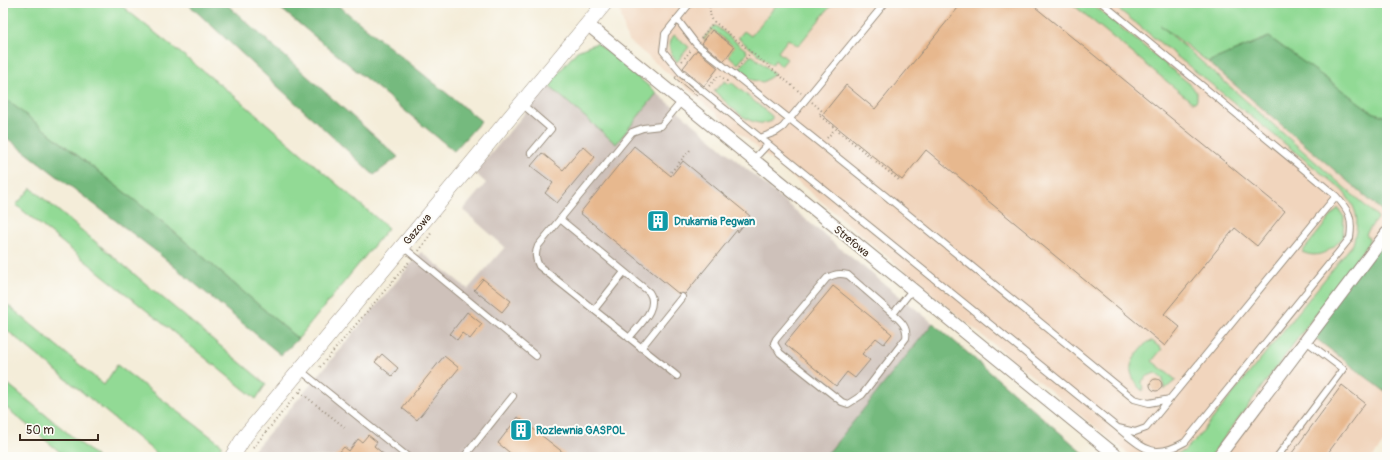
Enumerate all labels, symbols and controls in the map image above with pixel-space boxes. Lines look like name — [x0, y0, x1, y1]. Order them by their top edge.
building icon: Drukarnia Pegwan — [645, 208, 671, 234]
street label: Gazowa — [401, 211, 434, 247]
place label: Drukarnia Pegwan — [674, 215, 755, 228]
street label: Strefowa — [831, 223, 872, 260]
scale bar — [20, 416, 98, 442]
building icon: Rozlewnia GASPOL — [508, 417, 534, 443]
text: 50 m — [26, 423, 54, 438]
place label: Rozlewnia GASPOL — [536, 424, 625, 437]

